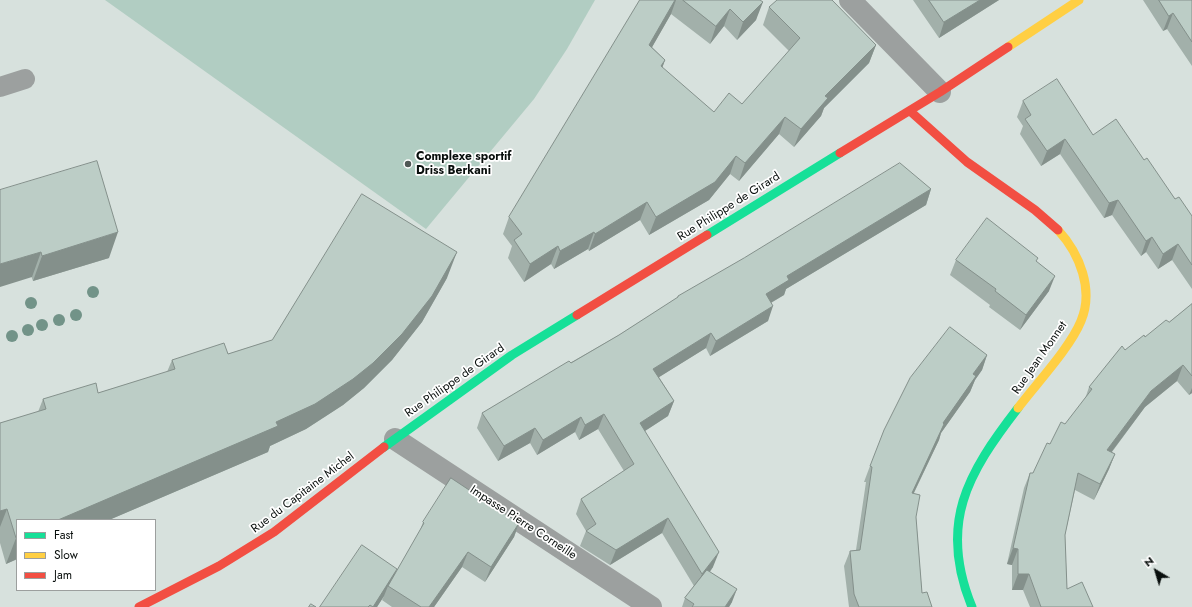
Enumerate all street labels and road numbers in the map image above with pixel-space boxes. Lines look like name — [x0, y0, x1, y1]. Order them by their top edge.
street label: Rue Philippe de Girard — [675, 170, 783, 244]
street label: Rue Jean Monnet — [1010, 319, 1070, 397]
street label: Rue Philippe de Girard — [403, 341, 507, 421]
street label: Rue du Capitaine Michel — [249, 450, 357, 536]
street label: Impasse Pierre Corneille — [467, 483, 579, 563]

